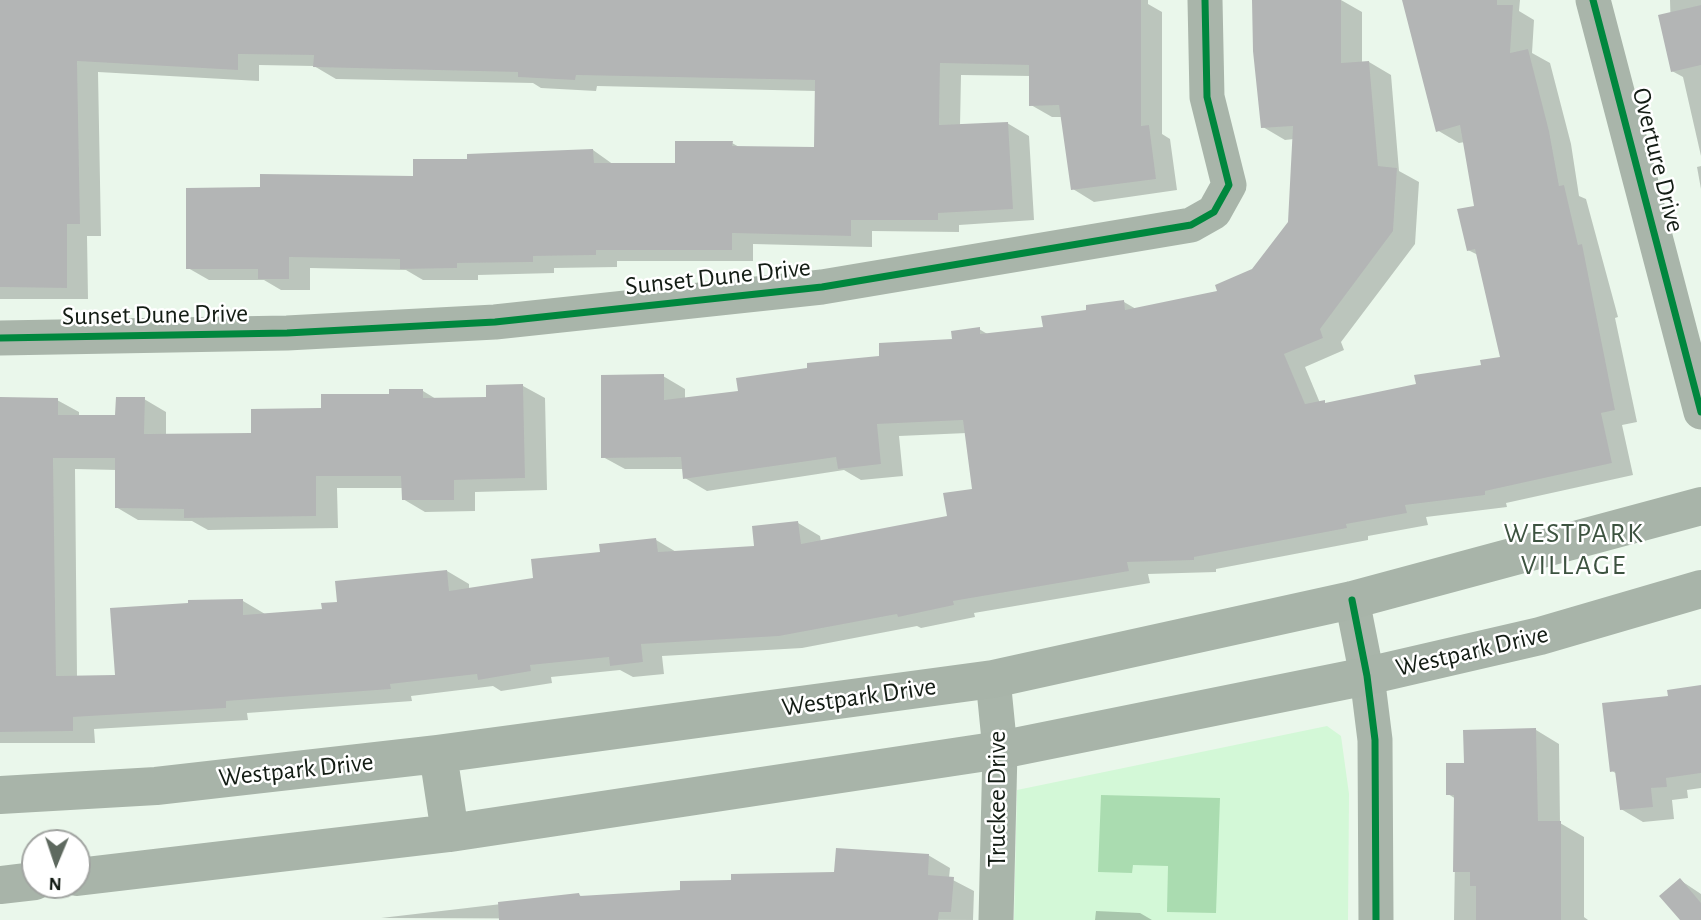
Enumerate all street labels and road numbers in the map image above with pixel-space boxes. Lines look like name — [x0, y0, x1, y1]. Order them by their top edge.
street label: Overture Drive — [1625, 85, 1691, 235]
street label: Sunset Dune Drive — [624, 252, 812, 302]
street label: Sunset Dune Drive — [62, 298, 248, 332]
street label: Westpark Drive — [1393, 618, 1551, 684]
street label: Westpark Drive — [780, 671, 938, 723]
street label: Truckee Drive — [981, 731, 1013, 867]
street label: Westpark Drive — [217, 746, 375, 794]

